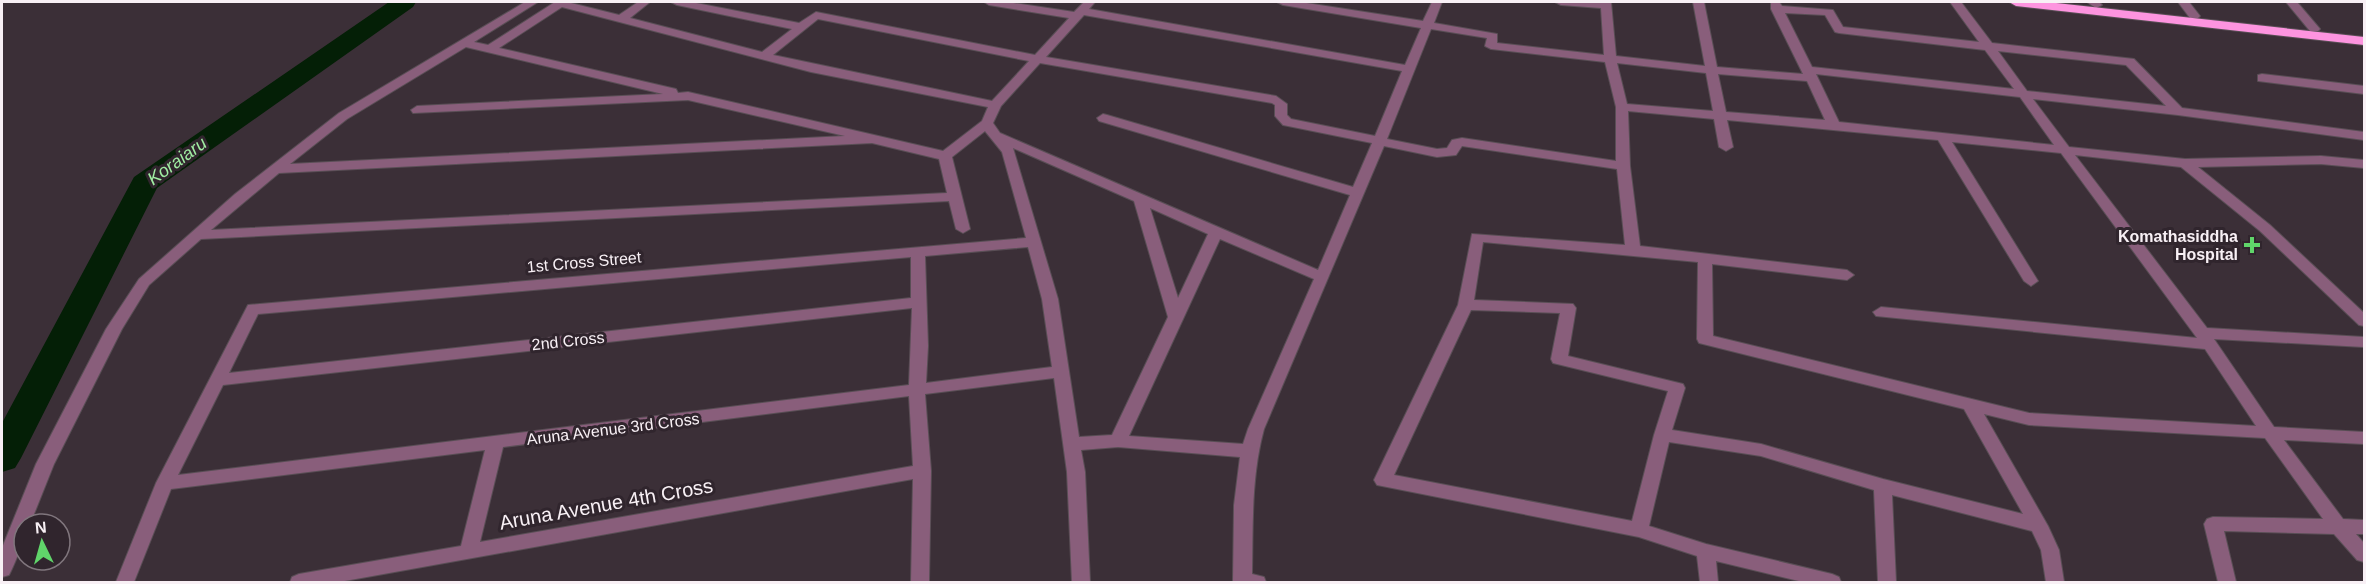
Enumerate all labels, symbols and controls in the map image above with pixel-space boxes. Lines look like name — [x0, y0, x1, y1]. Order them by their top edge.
water label: Koraiaru — [144, 133, 210, 189]
place label: Komathasiddha Hospital — [2118, 228, 2238, 263]
marker: Komathasiddha Hospital — [2243, 236, 2261, 254]
street label: 1st Cross Street — [526, 248, 642, 275]
street label: 2nd Cross — [531, 329, 605, 353]
street label: Aruna Avenue 3rd Cross — [526, 410, 700, 448]
street label: Aruna Avenue 4th Cross — [498, 474, 714, 534]
north arrow — [12, 512, 72, 572]
text: N — [34, 519, 47, 537]

